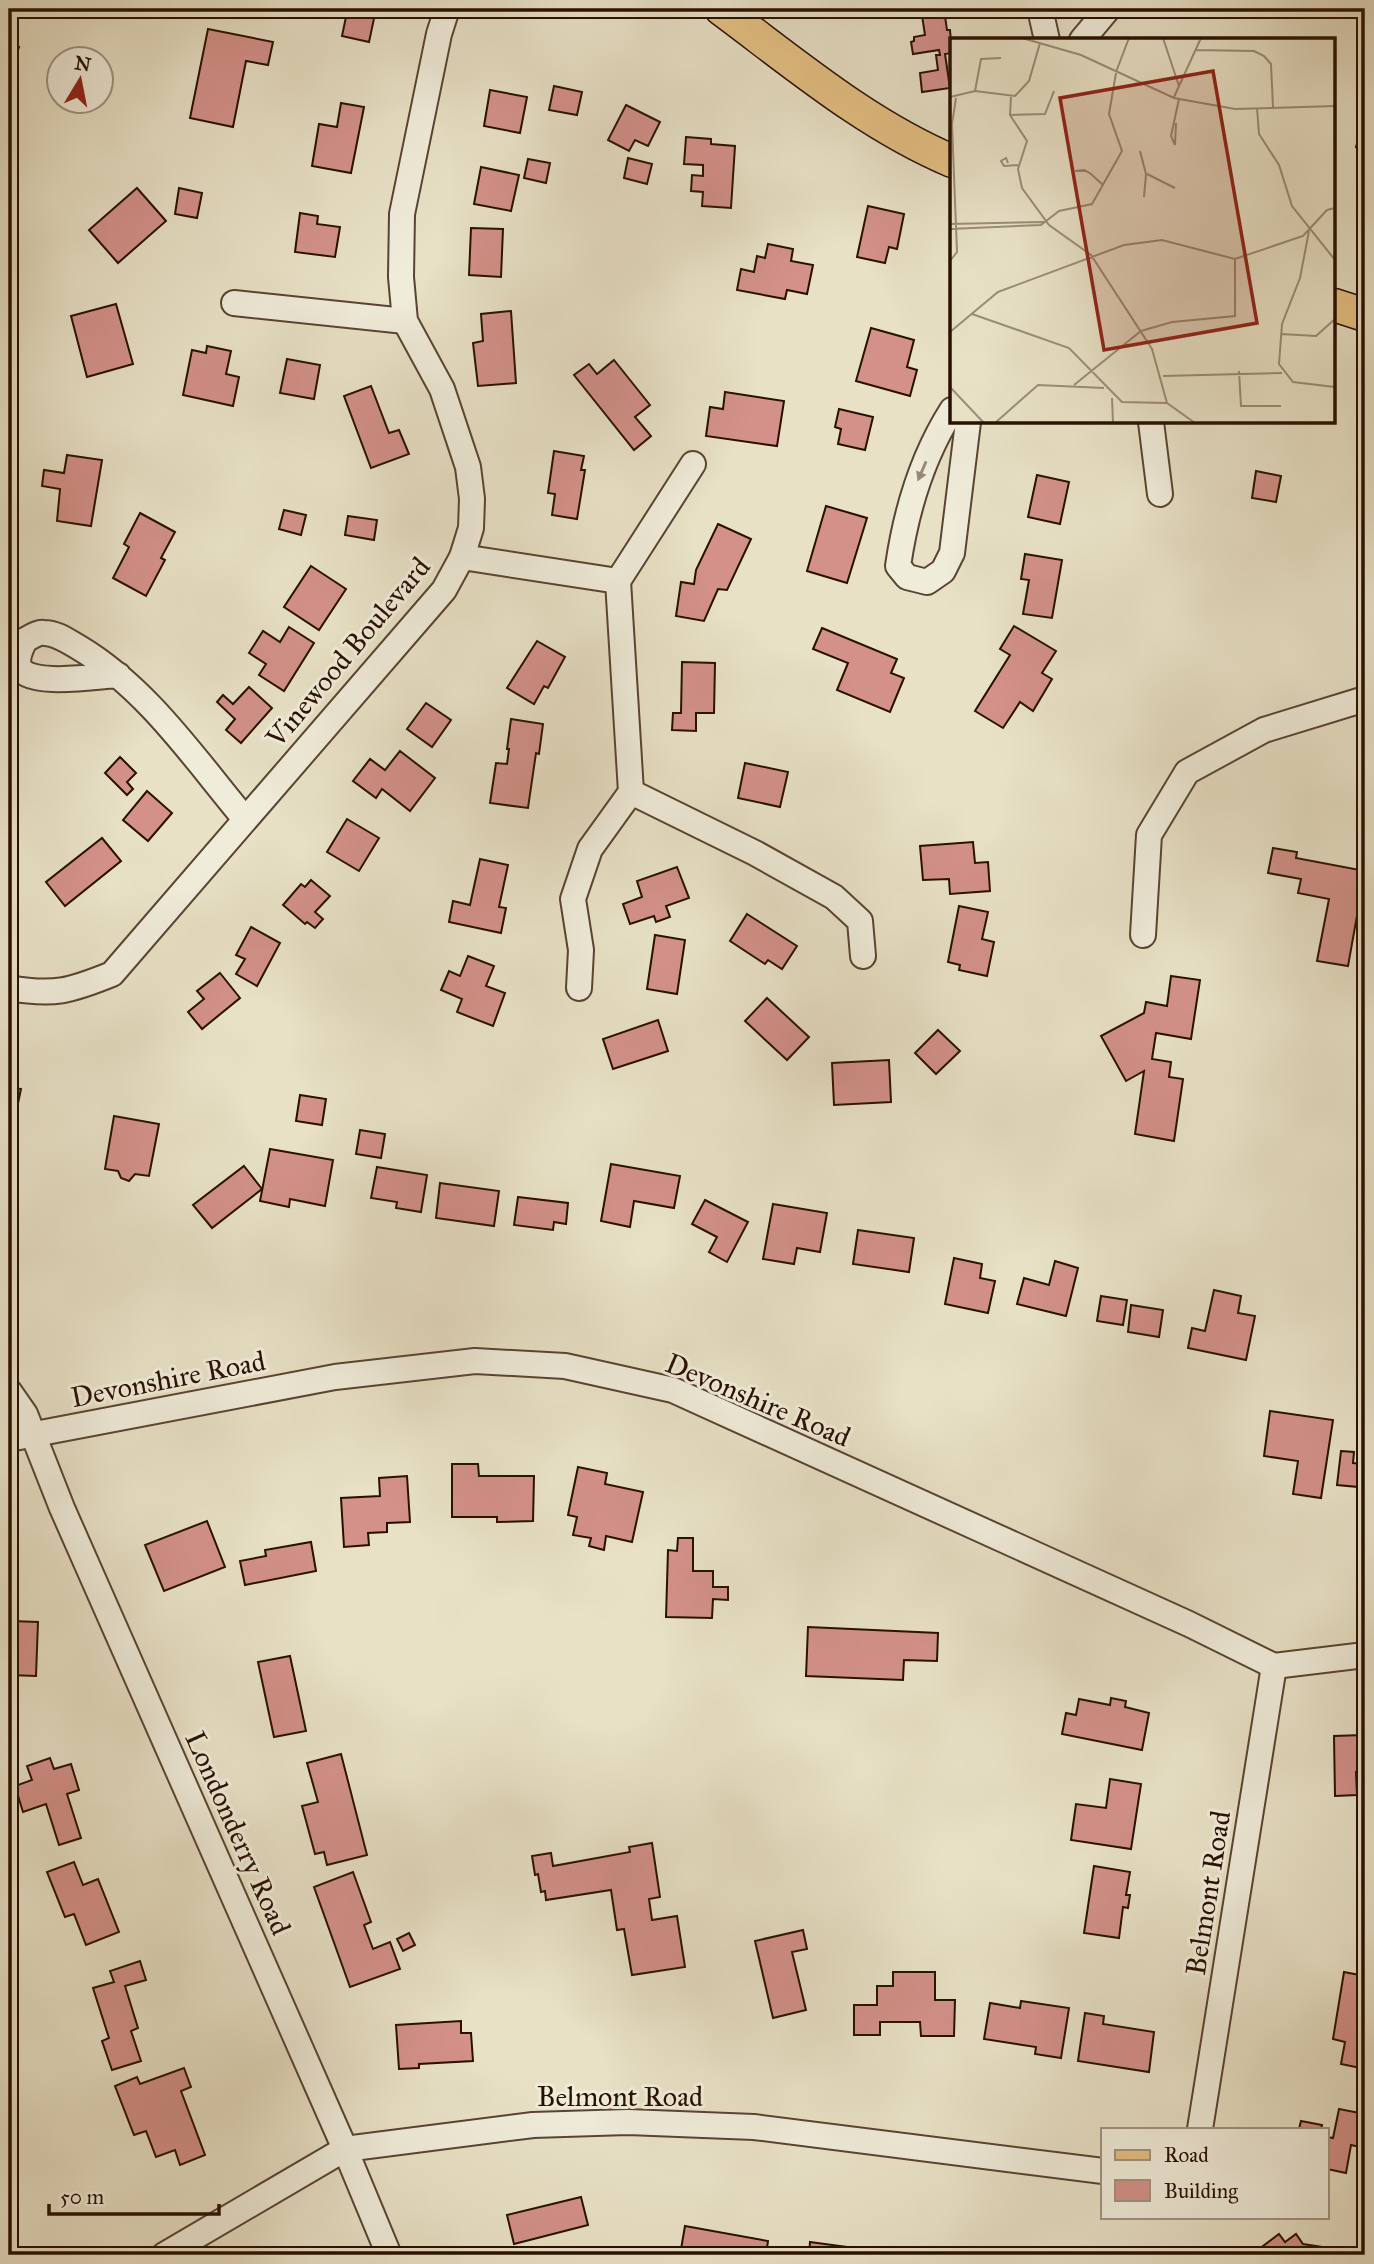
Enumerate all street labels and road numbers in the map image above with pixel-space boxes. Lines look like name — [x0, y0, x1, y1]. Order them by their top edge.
street label: Vinewood Boulevard — [258, 550, 438, 755]
street label: Devonshire Road — [68, 1343, 268, 1415]
street label: Devonshire Road — [660, 1345, 856, 1455]
street label: Londonderry Road — [177, 1726, 299, 1940]
street label: Belmont Road — [1178, 1808, 1238, 1978]
street label: Belmont Road — [537, 2079, 703, 2114]

